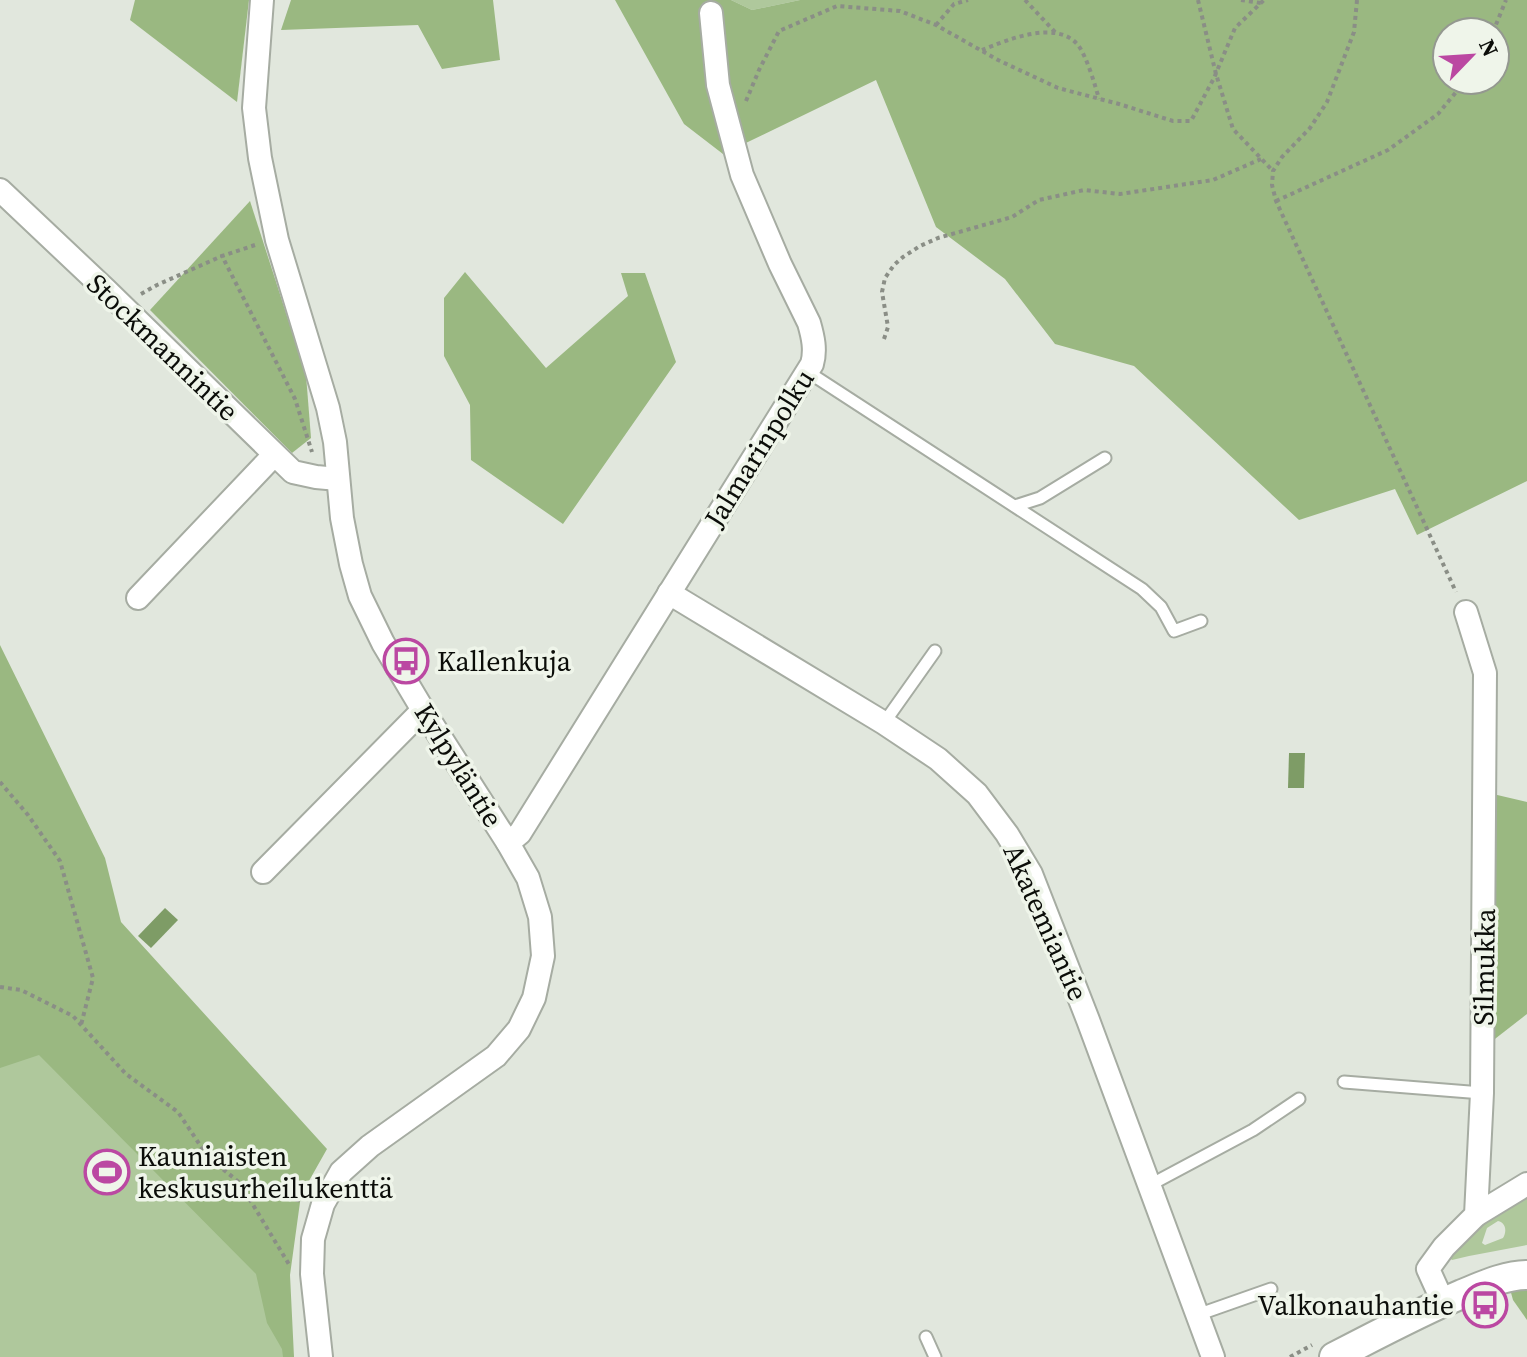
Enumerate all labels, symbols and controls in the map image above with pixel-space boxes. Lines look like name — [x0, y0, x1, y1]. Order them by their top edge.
north arrow — [1431, 16, 1511, 96]
text: N — [1472, 34, 1506, 61]
street label: Stockmannintie — [79, 265, 247, 429]
street label: Jalmarinpolku — [695, 362, 823, 535]
bus stop icon: Kallenkuja — [382, 637, 430, 685]
place label: Kallenkuja — [437, 642, 572, 680]
street label: Kylpyläntie — [406, 696, 512, 834]
street label: Akatemiantie — [995, 838, 1097, 1006]
street label: Silmukka — [1464, 907, 1504, 1026]
place label: Kauniaisten keskusurheilukenttä — [138, 1137, 394, 1207]
sports icon: Kauniaisten keskusurheilukenttä — [83, 1148, 131, 1196]
bus stop icon: Valkonauhantie — [1461, 1281, 1509, 1329]
place label: Valkonauhantie — [1258, 1286, 1454, 1324]

